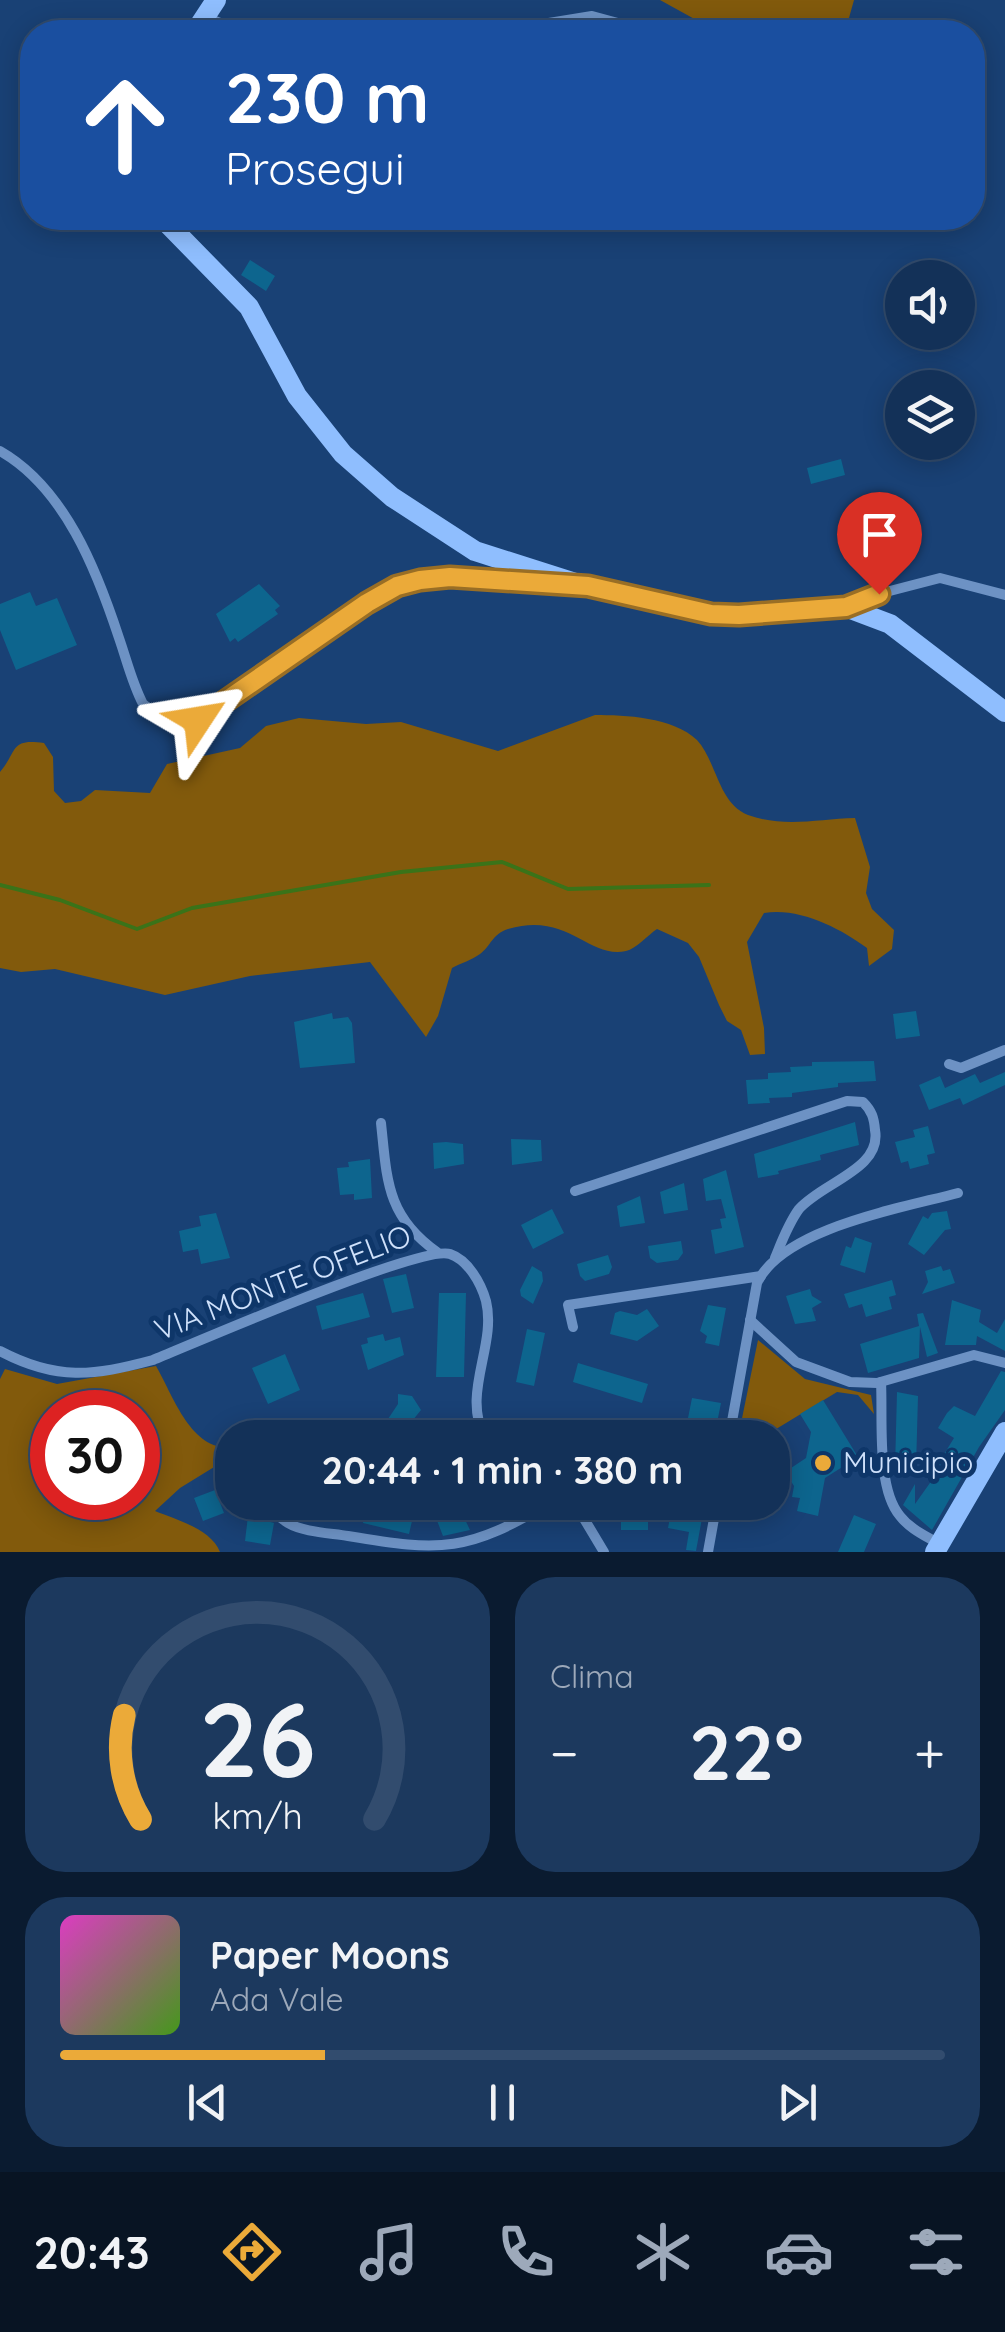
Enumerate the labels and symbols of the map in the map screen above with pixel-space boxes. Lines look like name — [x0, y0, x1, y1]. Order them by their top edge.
pin — [837, 492, 922, 595]
position arrow — [146, 668, 250, 772]
street label: VIA MONTE OFELIO — [149, 1216, 416, 1348]
speed limit sign: 30 — [30, 1390, 160, 1520]
place label: Municipio — [843, 1443, 973, 1481]
marker: Municipio — [812, 1452, 834, 1474]

